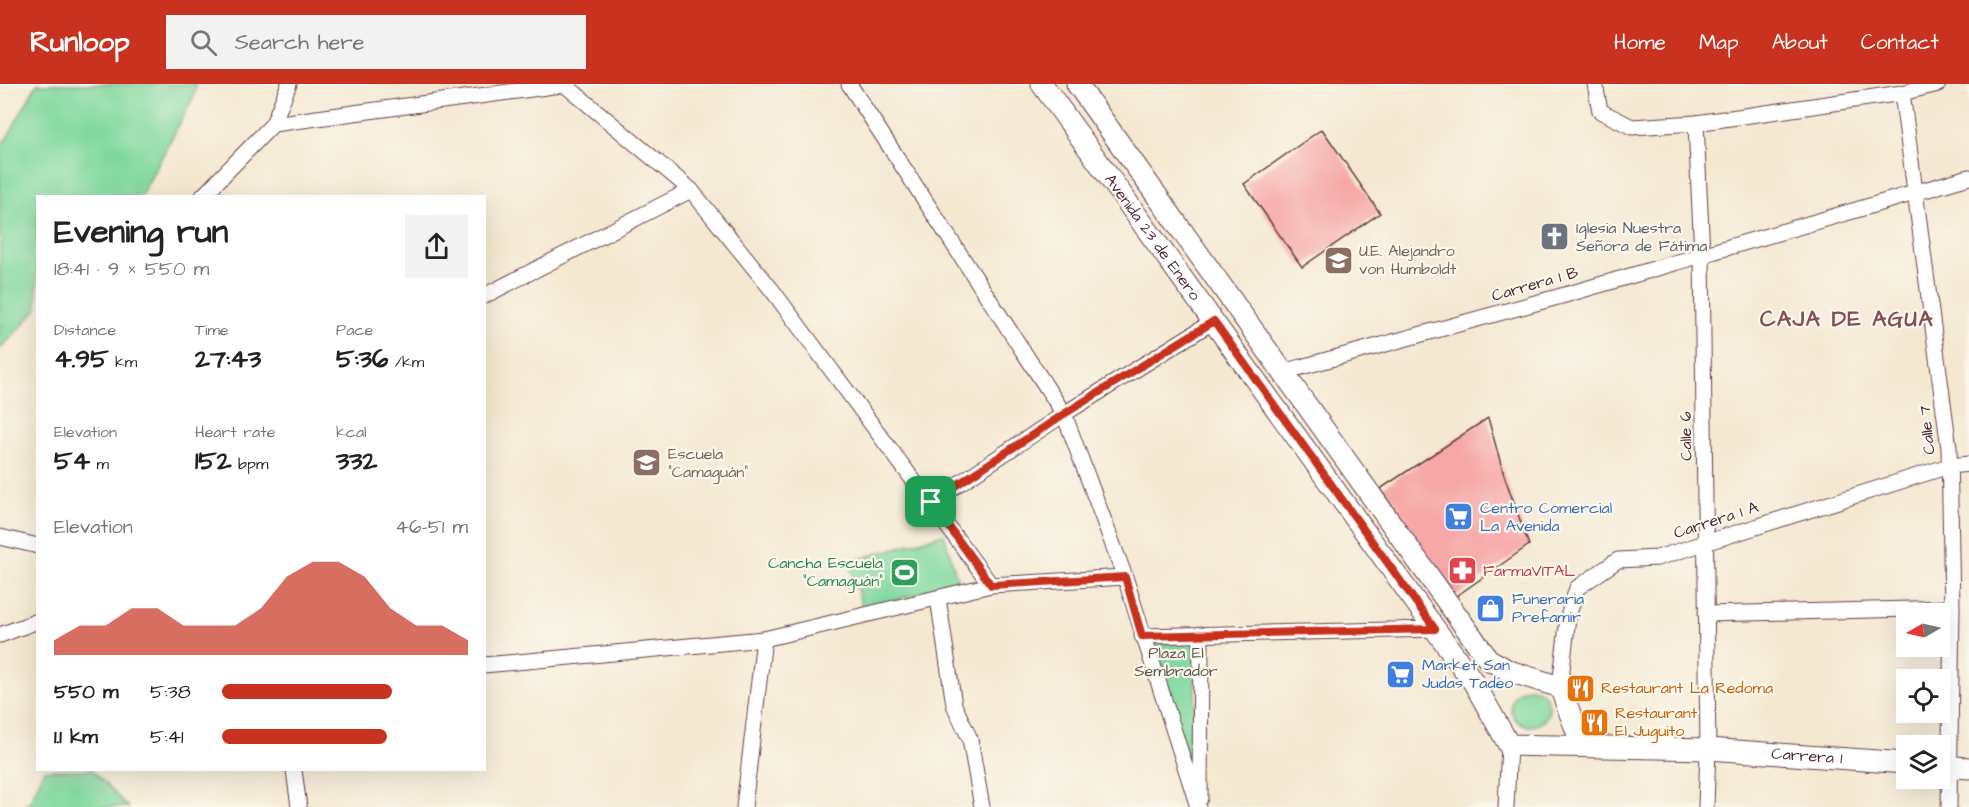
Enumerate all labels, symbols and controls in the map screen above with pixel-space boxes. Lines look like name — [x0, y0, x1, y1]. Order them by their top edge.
search box — [166, 15, 586, 69]
text: Runloop — [30, 23, 130, 62]
icon: search — [187, 26, 220, 59]
text: Search here — [235, 27, 365, 58]
text: Home — [1614, 28, 1666, 57]
text: Map — [1699, 28, 1739, 57]
text: About — [1772, 28, 1828, 57]
text: Contact — [1861, 28, 1939, 57]
street label: Avenida 23 de Enero — [1099, 170, 1206, 305]
text: Evening run — [54, 209, 228, 255]
button: share — [405, 215, 468, 278]
place label: Iglesia Nuestra Señora de Fátima — [1576, 217, 1707, 257]
church icon: Iglesia Nuestra Señora de Fátima — [1539, 221, 1571, 253]
place label: U.E. Alejandro von Humboldt — [1359, 240, 1457, 280]
school or university icon: U.E. Alejandro von Humboldt — [1322, 244, 1354, 276]
text: 18:41 · 9 × 550 m — [54, 255, 209, 283]
street label: Carrera 1 B — [1489, 261, 1581, 307]
district label: CAJA DE AGUA — [1760, 304, 1934, 335]
text: Distance — [54, 319, 116, 341]
text: Time — [195, 319, 229, 341]
text: Pace — [336, 319, 373, 341]
text: 4.95 — [54, 341, 109, 377]
text: 27:43 — [195, 341, 261, 377]
text: 5:36 — [336, 341, 388, 377]
text: km — [109, 351, 137, 373]
text: /km — [388, 351, 424, 373]
street label: Calle 7 — [1913, 404, 1941, 456]
street label: Calle 6 — [1675, 411, 1697, 461]
text: Elevation — [54, 421, 117, 443]
text: Heart rate — [195, 421, 275, 443]
text: kcal — [336, 421, 367, 443]
text: 54 — [54, 443, 90, 479]
text: 152 — [195, 443, 232, 479]
text: 332 — [336, 443, 377, 479]
place label: Escuela "Camaguán" — [668, 443, 748, 484]
school or university icon: Escuela "Camaguán" — [631, 447, 663, 479]
text: m — [90, 453, 109, 475]
text: bpm — [232, 453, 268, 475]
pin — [905, 476, 956, 527]
icon: arrive — [914, 485, 947, 518]
street label: Carrera 1 A — [1671, 496, 1761, 544]
place label: Centro Comercial La Avenida — [1480, 497, 1612, 537]
supermarket icon: Centro Comercial La Avenida — [1443, 501, 1475, 533]
text: Elevation — [54, 513, 133, 541]
text: 46–51 m — [395, 513, 468, 541]
place label: Cancha Escuela "Camaguán" — [768, 552, 883, 593]
pharmacy icon: FarmaVITAL — [1446, 555, 1478, 587]
sports icon: Cancha Escuela "Camaguán" — [888, 556, 920, 588]
place label: FarmaVITAL — [1483, 560, 1575, 582]
place label: Funeraria Prefamir — [1512, 588, 1584, 628]
shop icon: Funeraria Prefamir — [1475, 592, 1507, 624]
north arrow — [1896, 603, 1950, 657]
map controls — [1896, 603, 1950, 789]
park label: Plaza El Sembrador — [1134, 642, 1218, 682]
place label: Market San Judas Tadeo — [1422, 654, 1513, 694]
supermarket icon: Market San Judas Tadeo — [1385, 658, 1417, 690]
button: locate — [1896, 669, 1950, 723]
restaurant icon: Restaurant La Redoma — [1564, 672, 1596, 704]
place label: Restaurant La Redoma — [1601, 677, 1773, 699]
text: 550 m — [54, 678, 119, 706]
text: 5:38 — [150, 678, 191, 706]
place label: Restaurant El Juguito — [1615, 702, 1698, 743]
restaurant icon: Restaurant El Juguito — [1578, 706, 1610, 738]
text: 1.1 km — [54, 723, 98, 751]
text: 5:41 — [150, 723, 184, 751]
button: layers — [1896, 735, 1950, 789]
street label: Carrera 1 — [1771, 743, 1843, 769]

